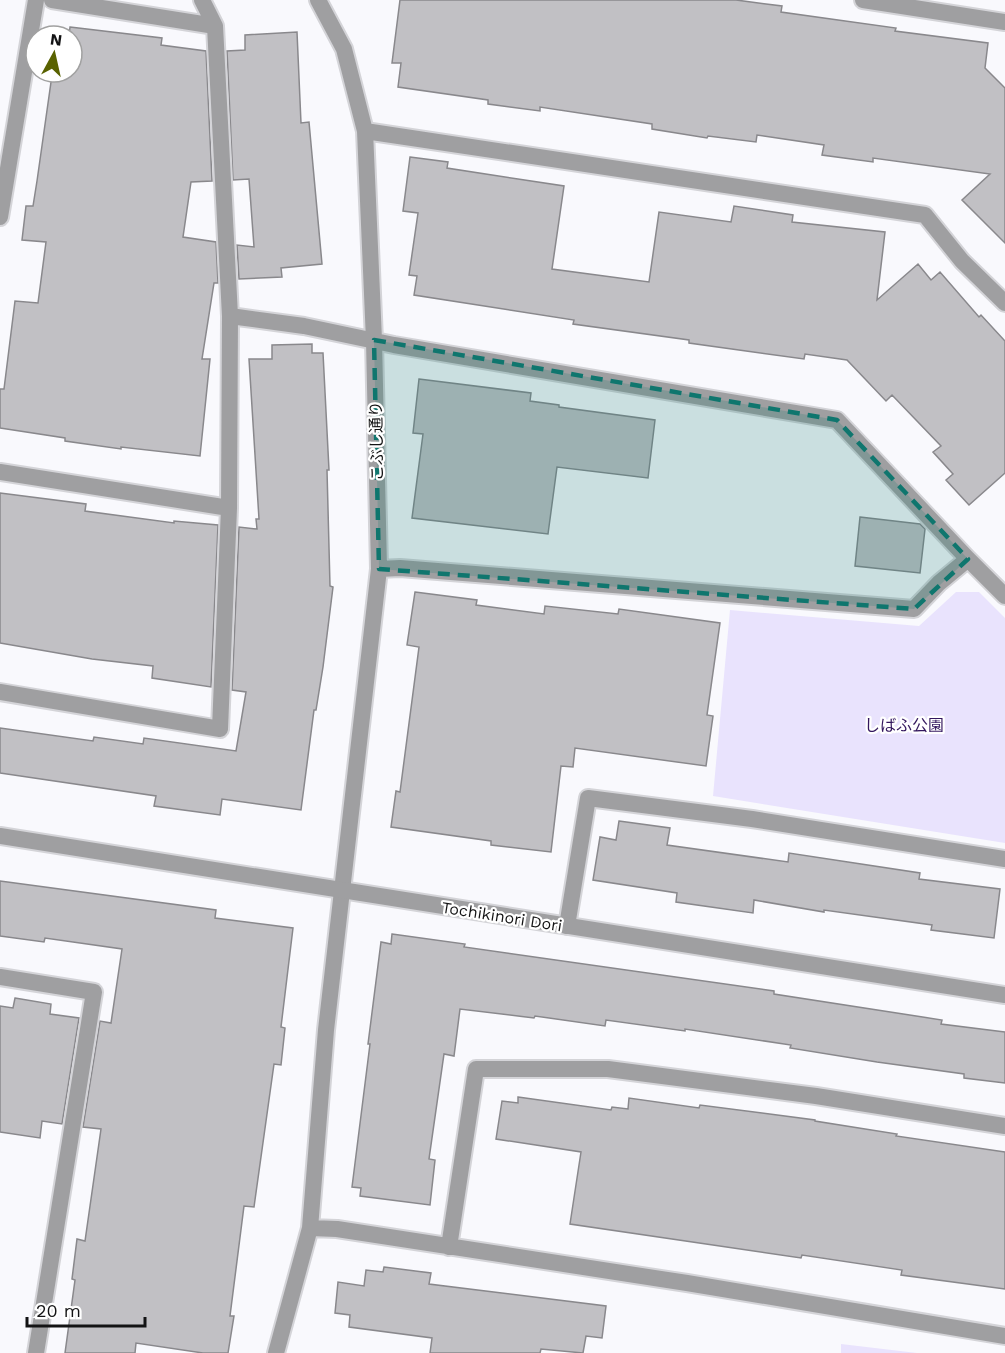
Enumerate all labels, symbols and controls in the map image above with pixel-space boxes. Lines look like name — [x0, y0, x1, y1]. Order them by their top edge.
north arrow — [24, 24, 84, 84]
text: N — [49, 29, 63, 50]
street label: こぶし通り — [366, 401, 387, 481]
park label: しばふ公園 — [864, 716, 944, 735]
street label: Tochikinori Dori — [440, 898, 563, 935]
scale bar — [27, 1290, 146, 1328]
text: 20 m — [36, 1300, 81, 1321]

